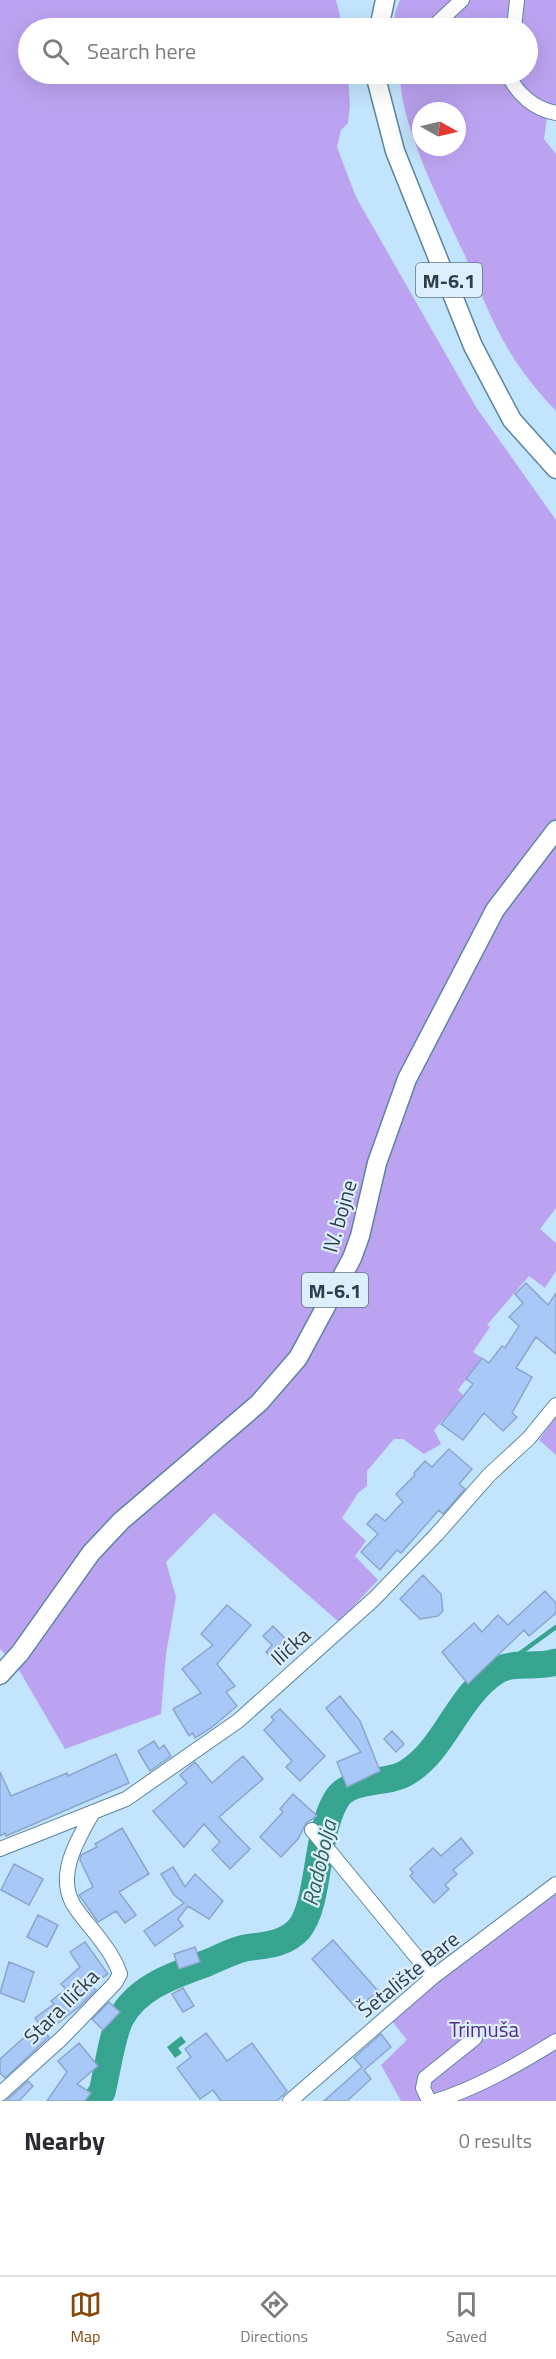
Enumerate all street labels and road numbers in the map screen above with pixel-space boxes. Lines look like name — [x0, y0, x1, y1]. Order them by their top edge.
road number: M-6.1 — [416, 263, 482, 297]
street label: IV. bojne — [313, 1176, 365, 1256]
road number: M-6.1 — [302, 1273, 368, 1307]
street label: Ilićka — [263, 1619, 318, 1673]
street label: Šetalište Bare — [350, 1923, 466, 2025]
street label: Stara Ilićka — [16, 1960, 107, 2051]

